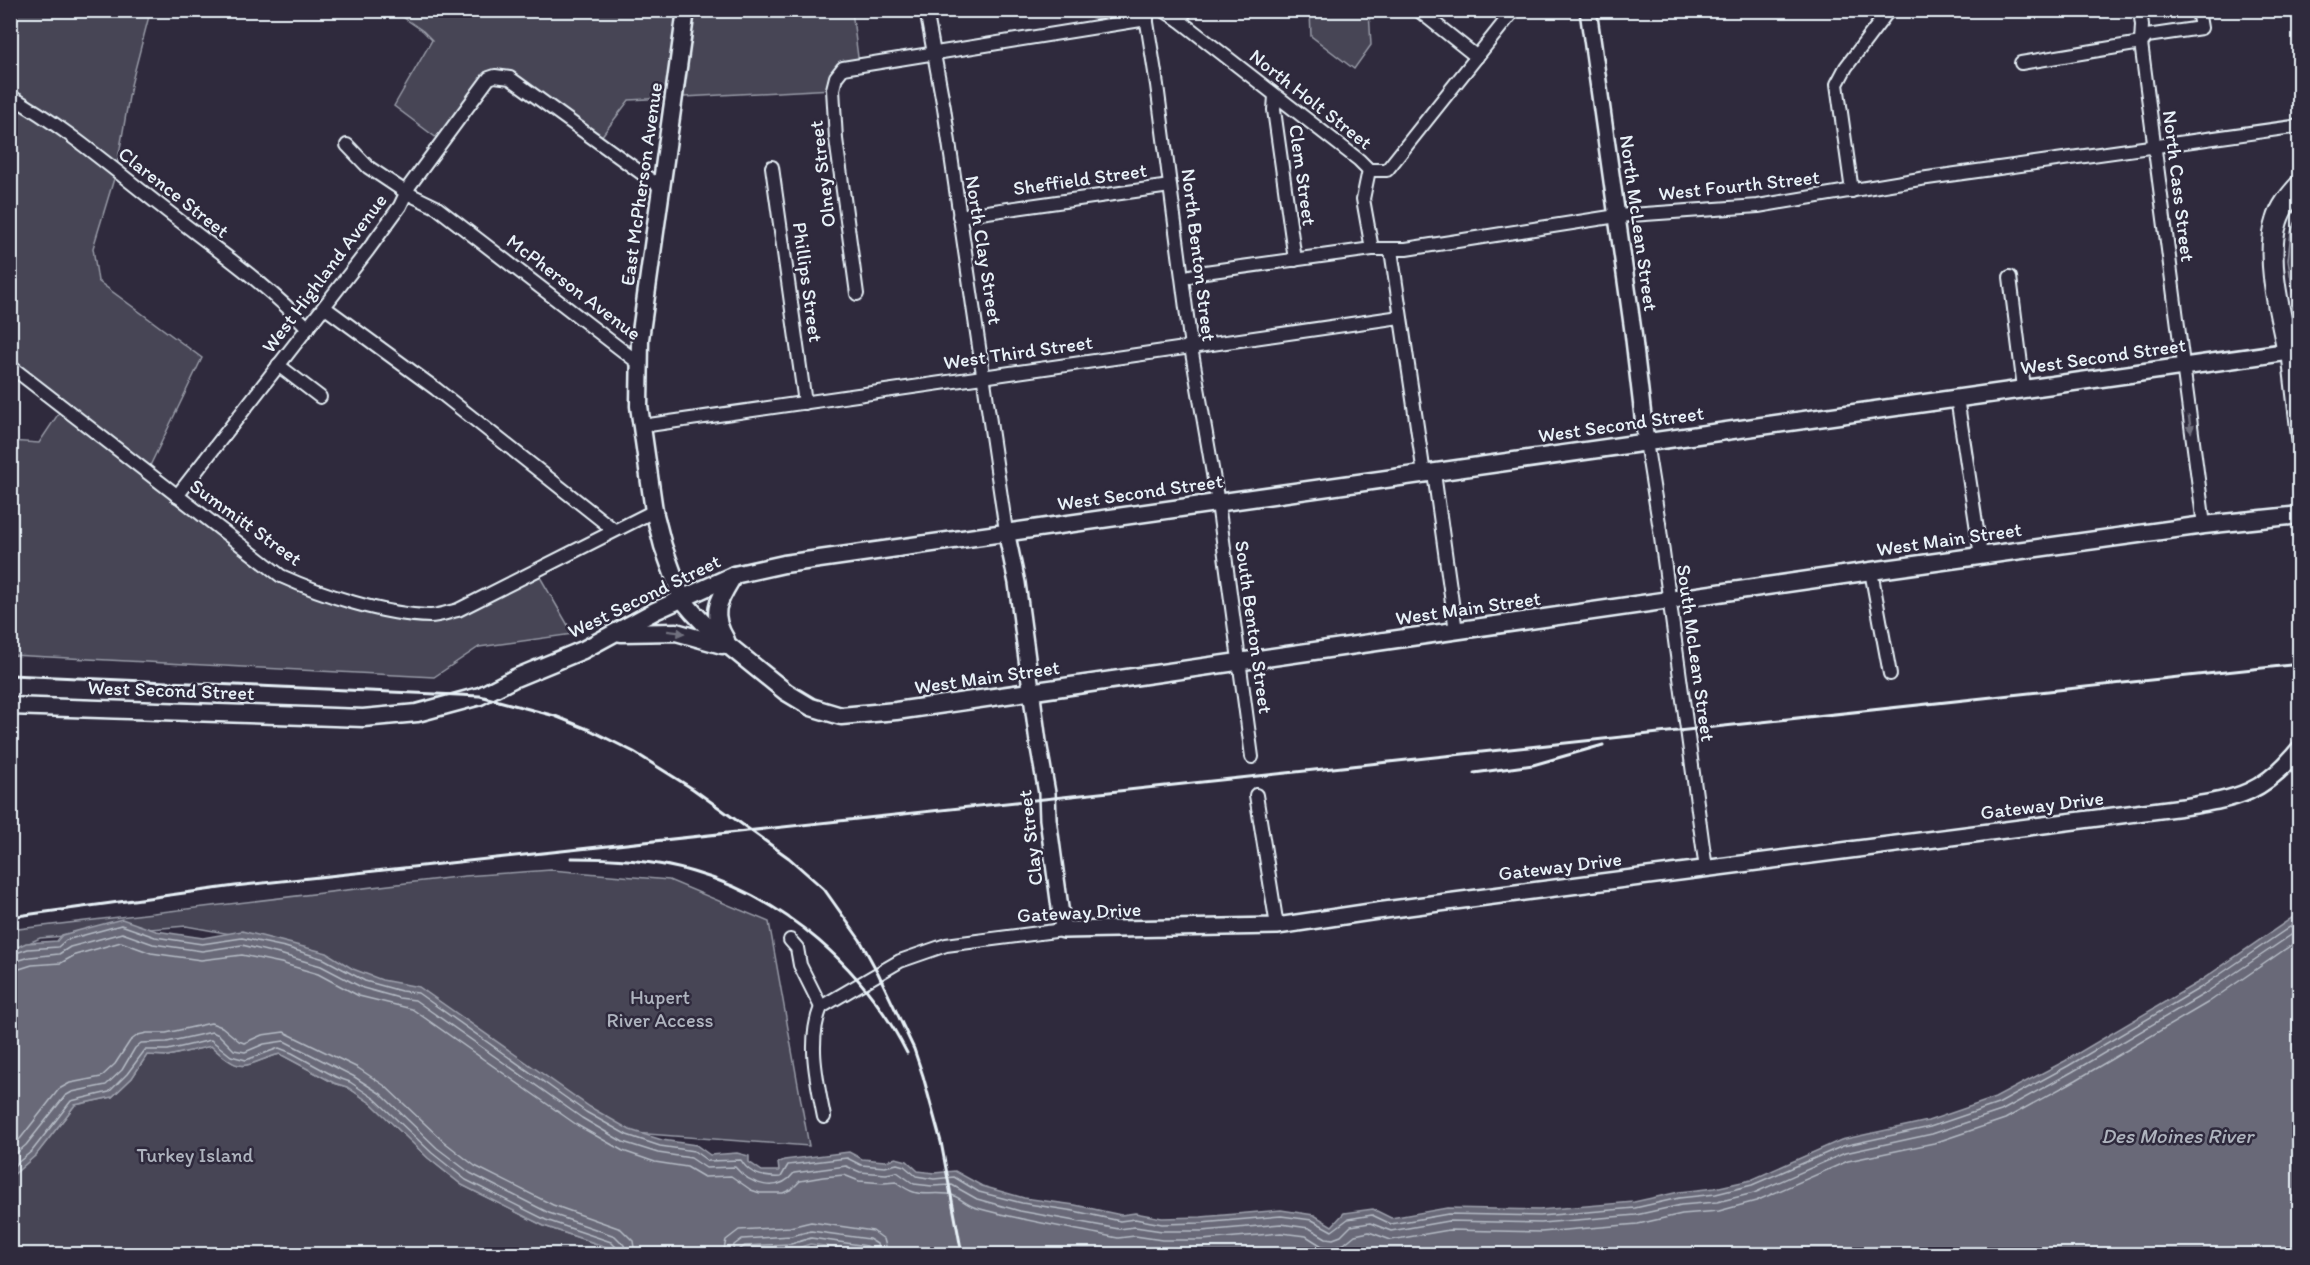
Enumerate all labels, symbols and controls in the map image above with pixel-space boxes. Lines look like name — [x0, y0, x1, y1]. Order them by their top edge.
street label: North Holt Street — [1245, 44, 1378, 155]
street label: East McPherson Avenue — [615, 81, 667, 287]
street label: North Cass Street — [2158, 109, 2200, 264]
street label: Olney Street — [804, 119, 840, 229]
street label: Clem Street — [1284, 123, 1322, 228]
street label: North McLean Street — [1615, 133, 1663, 313]
street label: Clarence Street — [114, 141, 234, 243]
street label: Sheffield Street — [1012, 158, 1148, 200]
street label: West Fourth Street — [1657, 165, 1821, 205]
street label: North Benton Street — [1176, 167, 1222, 343]
street label: North Clay Street — [960, 174, 1008, 327]
street label: West Highland Avenue — [256, 189, 392, 357]
street label: Phillips Street — [788, 220, 828, 344]
street label: McPherson Avenue — [502, 229, 646, 345]
street label: West Third Street — [942, 330, 1095, 374]
street label: West Second Street — [2019, 332, 2188, 379]
street label: West Second Street — [1537, 400, 1706, 447]
one-way arrow — [2185, 415, 2194, 434]
street label: West Second Street — [1056, 468, 1225, 515]
street label: Summitt Street — [185, 473, 307, 571]
street label: West Main Street — [1875, 517, 2023, 561]
street label: South Benton Street — [1230, 539, 1278, 716]
street label: West Second Street — [564, 548, 725, 643]
street label: South McLean Street — [1672, 563, 1720, 743]
street label: West Main Street — [1394, 586, 1542, 630]
one-way arrow — [667, 628, 686, 637]
street label: West Main Street — [913, 655, 1061, 699]
street label: West Second Street — [87, 675, 255, 705]
street label: Gateway Drive — [1979, 786, 2105, 824]
street label: Clay Street — [1012, 788, 1048, 887]
street label: Gateway Drive — [1497, 847, 1623, 885]
street label: Gateway Drive — [1016, 897, 1142, 927]
park label: Hupert River Access — [606, 985, 714, 1032]
water label: Des Moines River — [2101, 1123, 2255, 1148]
park label: Turkey Island — [136, 1143, 254, 1167]

